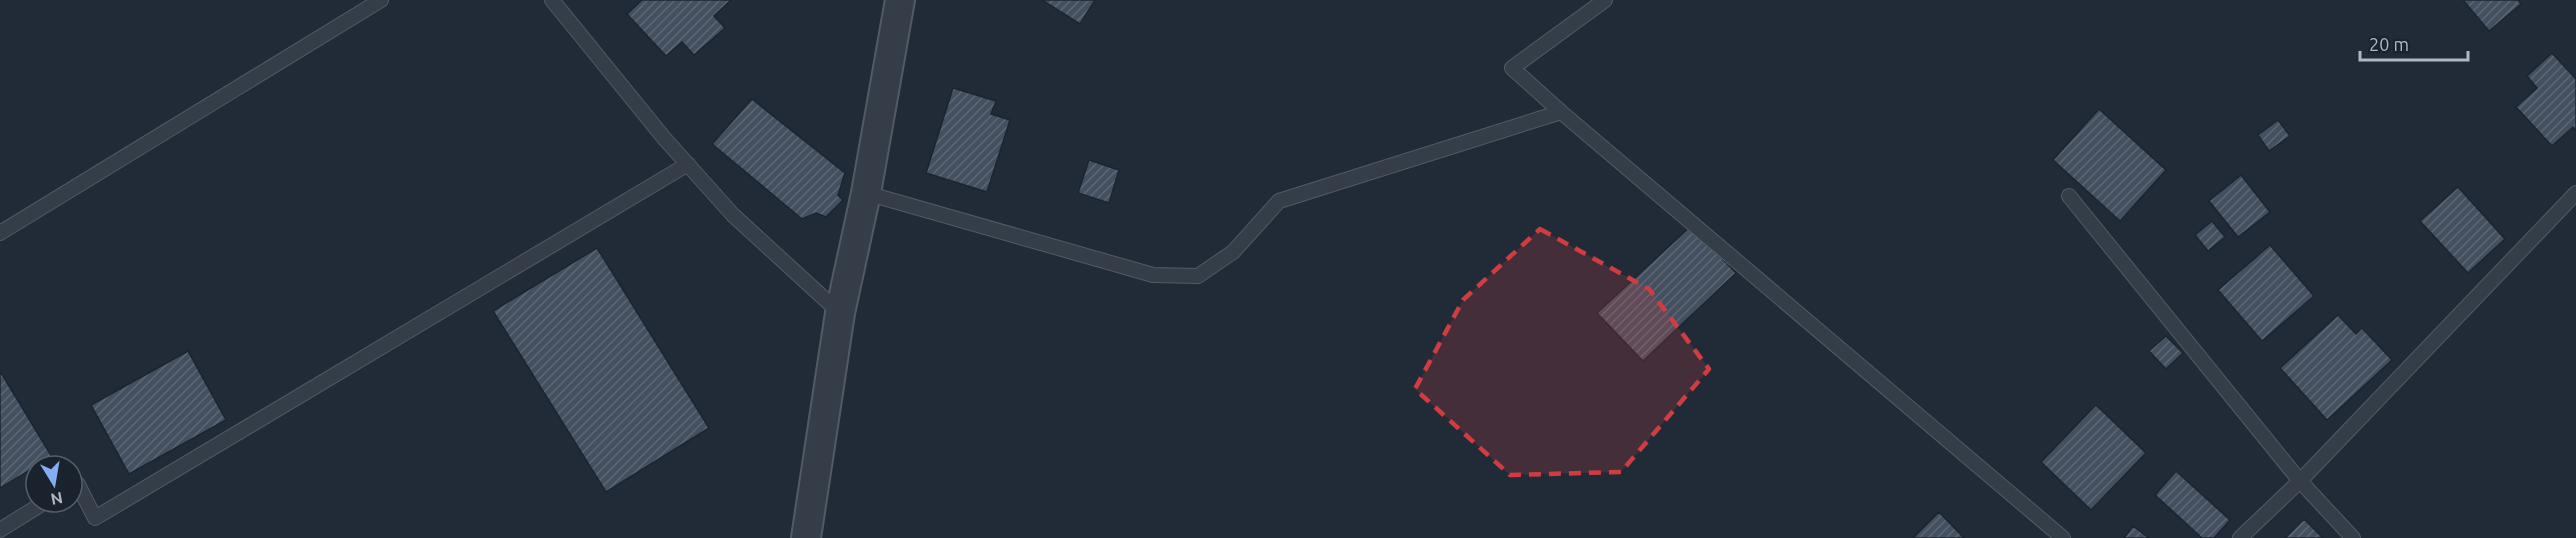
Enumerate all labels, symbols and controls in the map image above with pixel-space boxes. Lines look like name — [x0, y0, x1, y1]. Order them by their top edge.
scale bar — [2360, 24, 2468, 62]
text: 20 m — [2369, 34, 2409, 54]
north arrow — [24, 454, 84, 514]
text: N — [49, 489, 64, 509]

